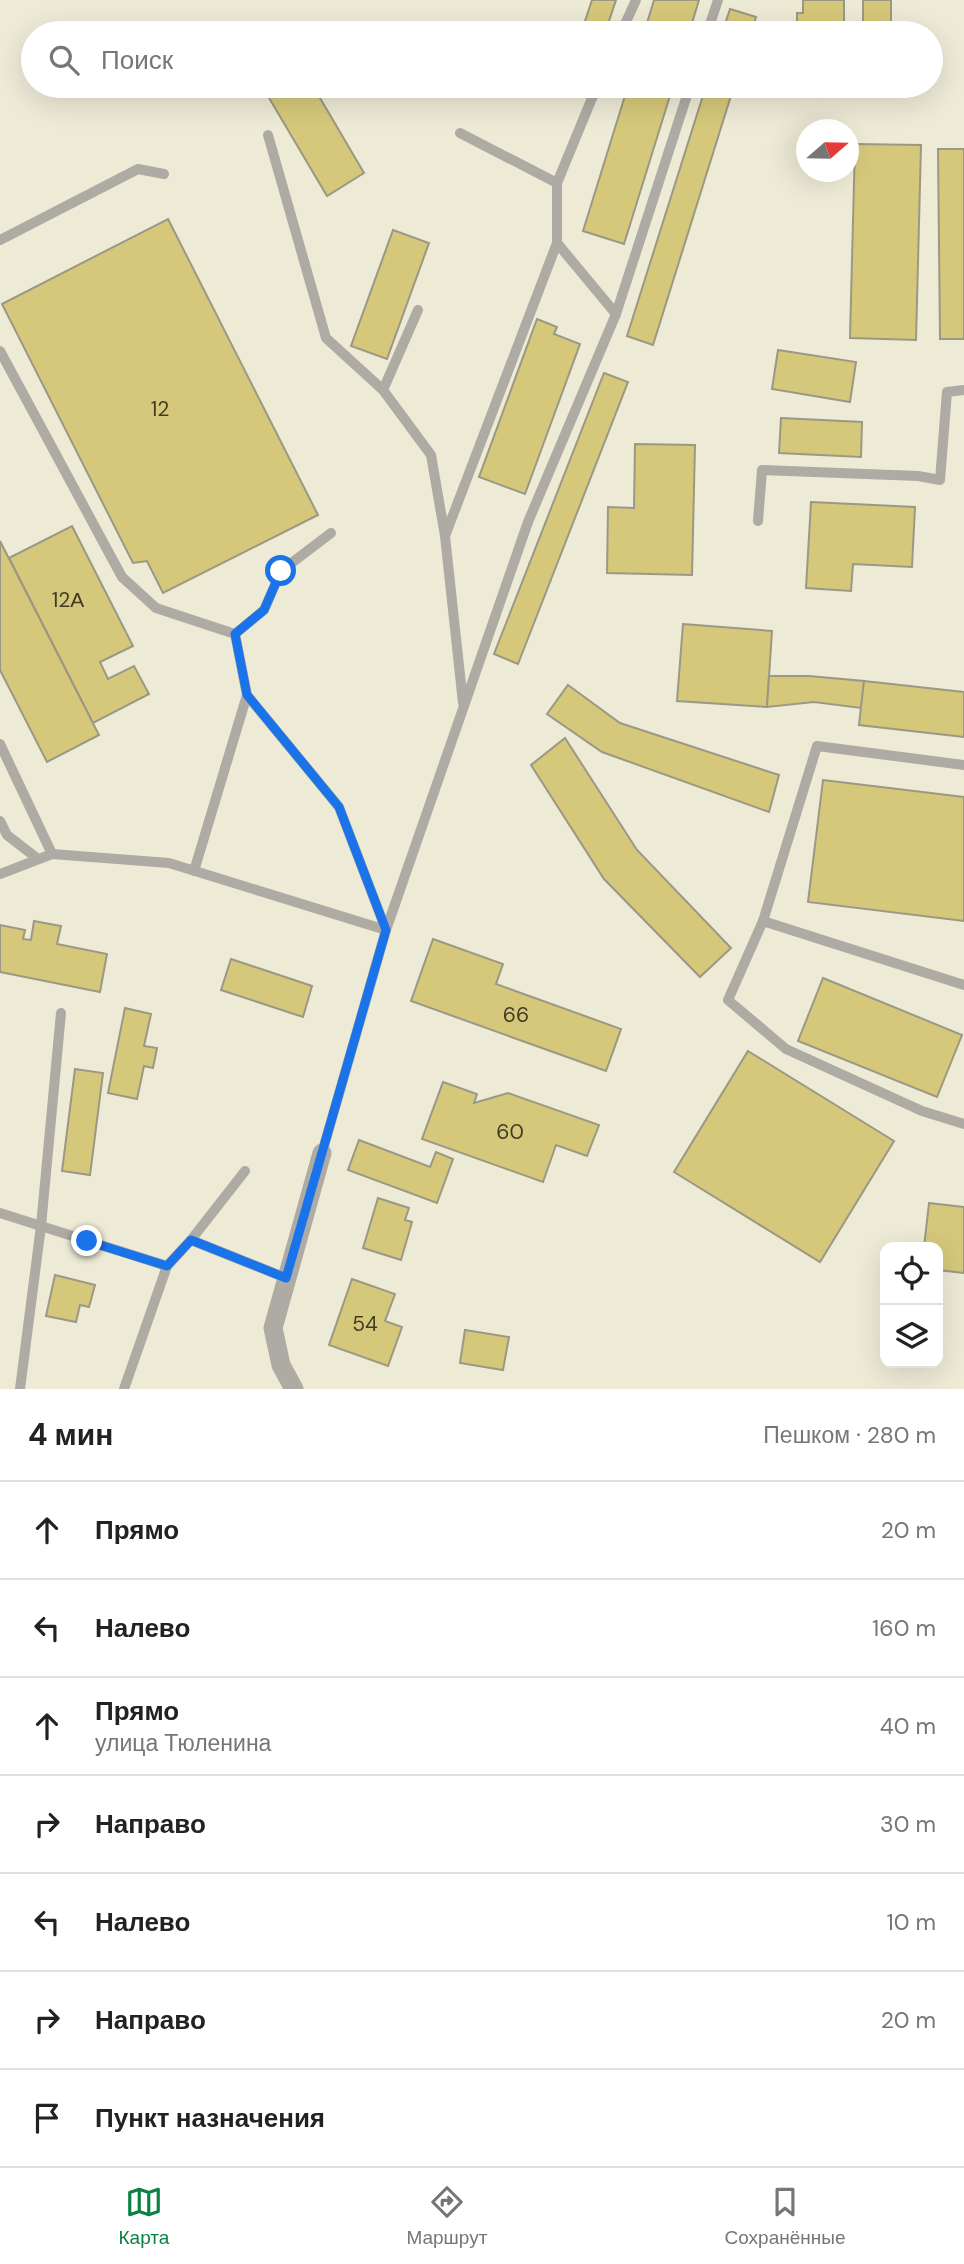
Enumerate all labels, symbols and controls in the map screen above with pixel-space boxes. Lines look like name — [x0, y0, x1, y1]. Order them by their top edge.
search box — [21, 21, 943, 98]
icon: search — [45, 41, 83, 79]
text: Поиск — [101, 43, 173, 77]
north arrow — [796, 119, 859, 182]
house number: 12 — [151, 395, 169, 423]
route start — [265, 555, 296, 586]
house number: 12А — [52, 586, 84, 614]
house number: 66 — [503, 1001, 529, 1029]
house number: 60 — [496, 1118, 524, 1146]
route end — [71, 1225, 102, 1256]
map controls — [880, 1242, 943, 1368]
button: locate — [880, 1242, 943, 1305]
button: layers — [880, 1305, 943, 1368]
house number: 54 — [352, 1310, 378, 1338]
text: 4 мин — [28, 1415, 113, 1454]
text: Пешком · 280 m — [763, 1420, 936, 1450]
icon: ahead — [28, 1511, 66, 1549]
text: Прямо — [95, 1513, 179, 1547]
text: 20 m — [881, 1515, 936, 1545]
icon: left — [28, 1609, 66, 1647]
text: Налево — [95, 1611, 190, 1645]
text: 160 m — [872, 1613, 936, 1643]
text: Прямо — [95, 1694, 179, 1728]
icon: ahead — [28, 1707, 66, 1745]
text: 40 m — [880, 1711, 936, 1741]
text: улица Тюленина — [95, 1728, 271, 1758]
icon: right — [28, 1805, 66, 1843]
text: Направо — [95, 1807, 206, 1841]
text: 30 m — [880, 1809, 936, 1839]
icon: left — [28, 1903, 66, 1941]
text: Налево — [95, 1905, 190, 1939]
text: 10 m — [886, 1907, 936, 1937]
icon: right — [28, 2001, 66, 2039]
text: Направо — [95, 2003, 206, 2037]
text: 20 m — [881, 2005, 936, 2035]
icon: arrive — [28, 2099, 66, 2137]
text: Пункт назначения — [95, 2101, 325, 2135]
tab: Карта — [119, 2183, 169, 2250]
tab: Маршрут — [406, 2183, 487, 2250]
tab: Сохранённые — [724, 2183, 845, 2250]

